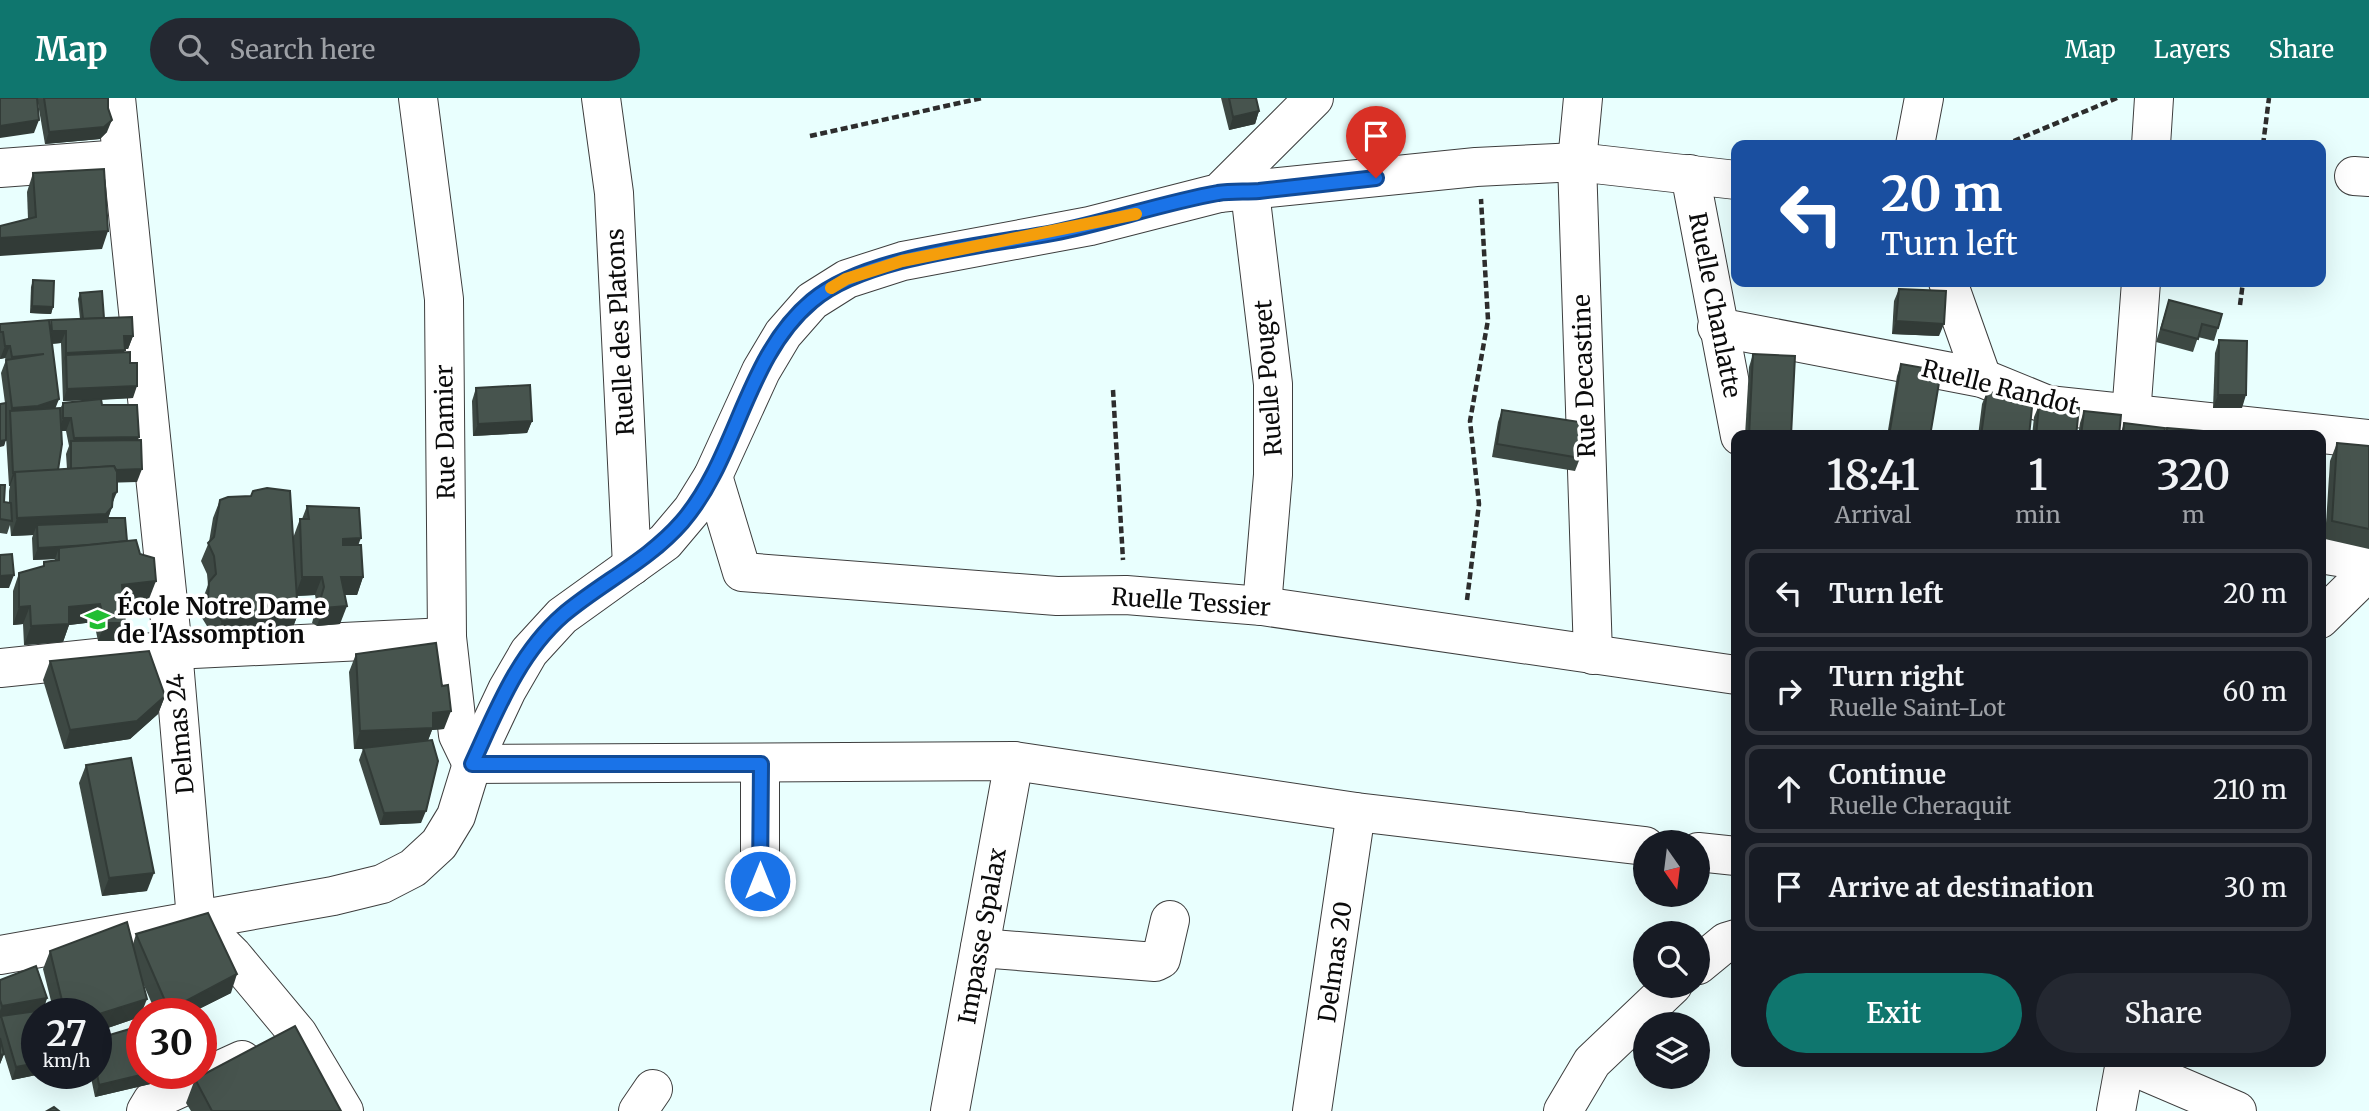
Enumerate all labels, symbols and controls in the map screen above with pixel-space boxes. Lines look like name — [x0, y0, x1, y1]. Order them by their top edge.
search box — [150, 18, 640, 81]
text: Map — [35, 29, 108, 70]
icon: search — [174, 30, 212, 68]
text: Search here — [230, 33, 375, 66]
text: Map — [2065, 34, 2116, 65]
text: Layers — [2154, 34, 2230, 65]
text: Share — [2268, 34, 2334, 65]
pin — [1346, 106, 1406, 178]
icon: arrive — [1357, 117, 1395, 155]
text: 20 m — [1881, 163, 2002, 224]
icon: left — [1766, 168, 1857, 259]
street label: Ruelle Chanlatte — [1682, 210, 1748, 400]
text: Turn left — [1881, 224, 2018, 264]
street label: Ruelle des Platons — [599, 228, 641, 436]
street label: Rue Decastine — [1566, 294, 1602, 458]
street label: Ruelle Pouget — [1247, 298, 1289, 457]
street label: Ruelle Randot — [1918, 353, 2082, 422]
street label: Rue Damier — [428, 364, 462, 500]
text: 18:41 — [1827, 449, 1920, 501]
text: 1 — [2028, 449, 2047, 501]
text: 320 — [2156, 449, 2230, 501]
text: Arrival — [1835, 500, 1911, 529]
text: min — [2015, 500, 2061, 529]
text: m — [2182, 500, 2205, 529]
icon: left — [1770, 574, 1808, 612]
text: Turn left — [1829, 577, 1943, 610]
text: 20 m — [2223, 577, 2287, 610]
street label: Ruelle Tessier — [1110, 581, 1272, 623]
place label: École Notre Dame de l'Assomption — [117, 590, 326, 650]
school or university icon: École Notre Dame de l'Assomption — [83, 606, 111, 634]
text: Turn right — [1829, 660, 1964, 693]
street label: Delmas 24 — [159, 672, 201, 796]
icon: right — [1770, 672, 1808, 710]
text: 60 m — [2223, 675, 2287, 708]
text: Ruelle Saint-Lot — [1829, 693, 2006, 722]
text: Continue — [1829, 758, 1946, 791]
icon: ahead — [1770, 770, 1808, 808]
text: 210 m — [2213, 773, 2287, 806]
text: Ruelle Cheraquit — [1829, 791, 2011, 820]
north arrow — [1633, 830, 1710, 906]
map controls — [1633, 830, 1710, 1089]
position arrow — [723, 844, 797, 918]
street label: Impasse Spalax — [951, 845, 1013, 1027]
icon: arrive — [1770, 868, 1808, 906]
text: Arrive at destination — [1829, 871, 2094, 904]
text: 30 m — [2224, 871, 2287, 904]
street label: Delmas 20 — [1311, 899, 1359, 1025]
button: search — [1633, 921, 1710, 998]
button: Exit — [1766, 973, 2022, 1053]
button: Share — [2036, 973, 2291, 1053]
speed limit sign: 30 — [126, 998, 217, 1089]
text: 27 — [46, 1012, 87, 1056]
button: layers — [1633, 1012, 1710, 1089]
text: km/h — [43, 1049, 90, 1072]

